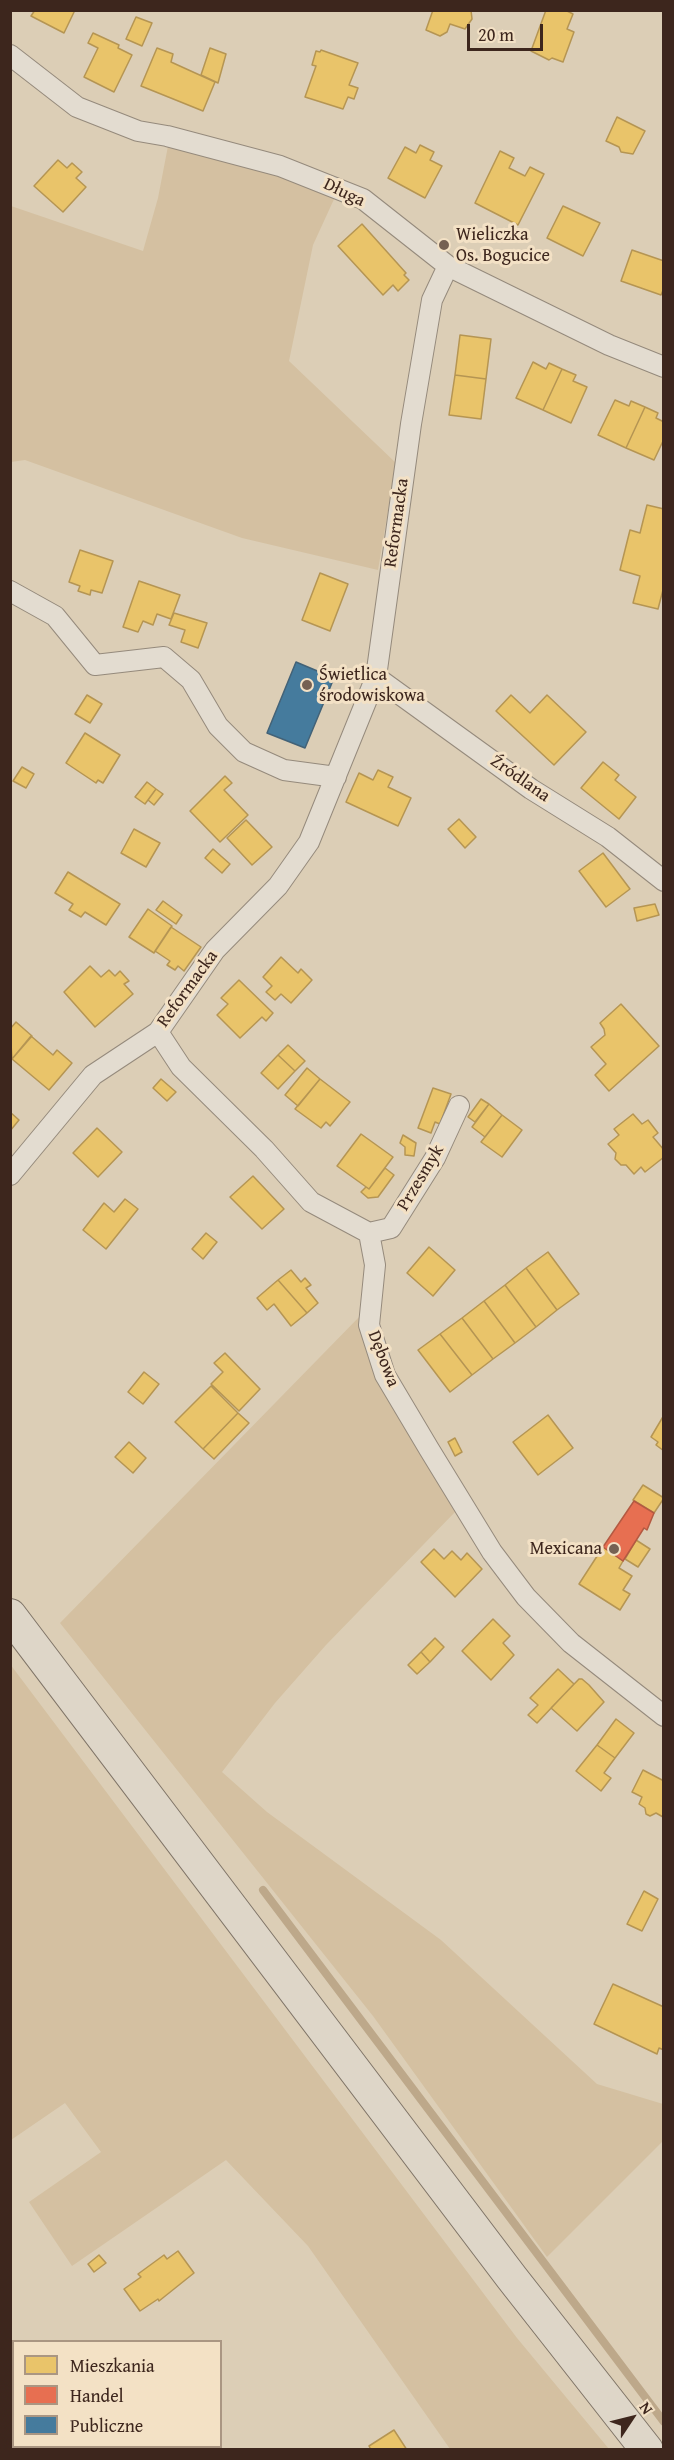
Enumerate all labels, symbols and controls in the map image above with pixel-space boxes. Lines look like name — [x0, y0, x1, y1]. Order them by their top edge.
scale bar — [470, 12, 546, 50]
text: 20 m — [478, 21, 514, 48]
street label: Długa — [320, 174, 368, 212]
place label: Wieliczka Os. Bogucice — [456, 224, 550, 266]
marker: Wieliczka Os. Bogucice — [437, 238, 451, 252]
street label: Reformacka — [380, 477, 414, 569]
place label: Świetlica środowiskowa — [319, 664, 425, 706]
marker: Świetlica środowiskowa — [300, 678, 314, 692]
street label: Źródlana — [486, 751, 554, 807]
street label: Reformacka — [153, 946, 223, 1032]
street label: Przesmyk — [393, 1141, 449, 1215]
street label: Dębowa — [362, 1328, 404, 1390]
place label: Mexicana — [530, 1538, 602, 1560]
marker: Mexicana — [607, 1542, 621, 1556]
legend — [12, 2340, 222, 2448]
text: Mieszkania — [70, 2352, 155, 2379]
text: Handel — [70, 2382, 124, 2409]
north arrow — [602, 2388, 662, 2448]
text: N — [634, 2396, 660, 2419]
text: Publiczne — [70, 2412, 143, 2439]

